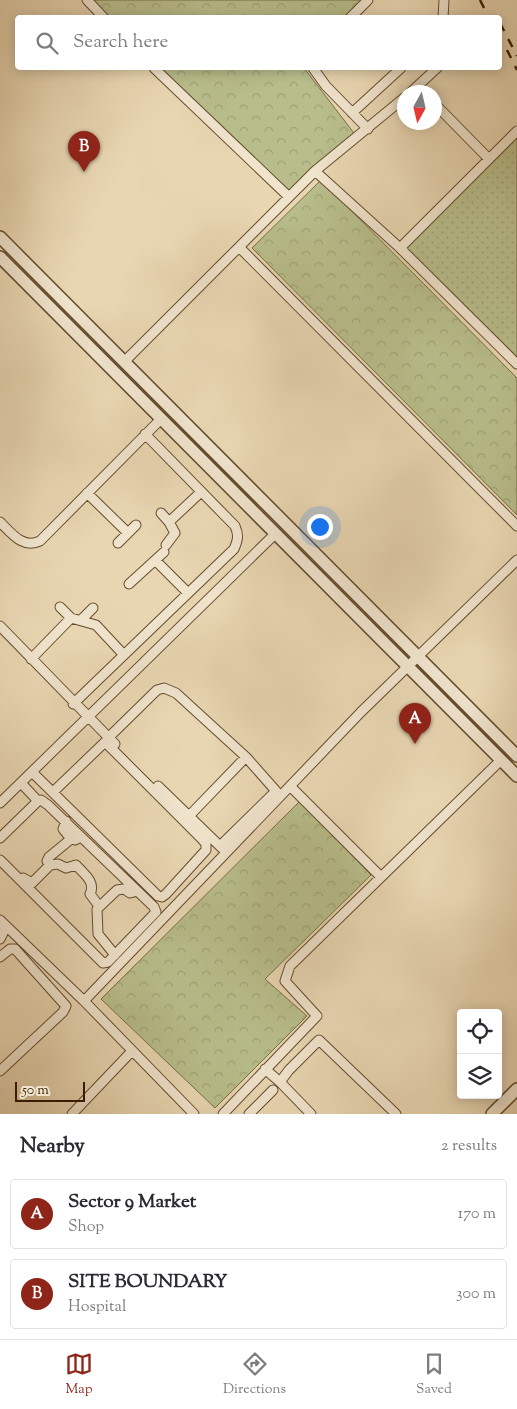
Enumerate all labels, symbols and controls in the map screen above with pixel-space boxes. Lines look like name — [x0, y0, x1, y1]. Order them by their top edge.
search box — [15, 15, 502, 70]
icon: search — [33, 29, 61, 57]
text: Search here — [73, 29, 168, 56]
north arrow — [397, 85, 442, 130]
pin: B — [68, 131, 100, 172]
your location — [307, 514, 333, 540]
pin: A — [399, 703, 431, 744]
map controls — [457, 1009, 502, 1099]
button: locate — [457, 1009, 502, 1054]
button: layers — [457, 1054, 502, 1099]
scale bar — [15, 1079, 85, 1102]
text: 50 m — [22, 1081, 49, 1101]
text: Nearby — [20, 1132, 85, 1162]
text: 2 results — [441, 1135, 497, 1158]
text: Sector 9 Market — [68, 1189, 196, 1216]
text: A — [31, 1203, 44, 1226]
text: 170 m — [458, 1203, 496, 1226]
text: Shop — [68, 1216, 104, 1239]
text: SITE BOUNDARY — [68, 1269, 228, 1296]
text: B — [32, 1283, 42, 1306]
text: 300 m — [456, 1283, 496, 1306]
text: Hospital — [68, 1296, 126, 1319]
tab: Map — [65, 1350, 93, 1400]
tab: Directions — [223, 1350, 286, 1400]
tab: Saved — [416, 1350, 452, 1400]

